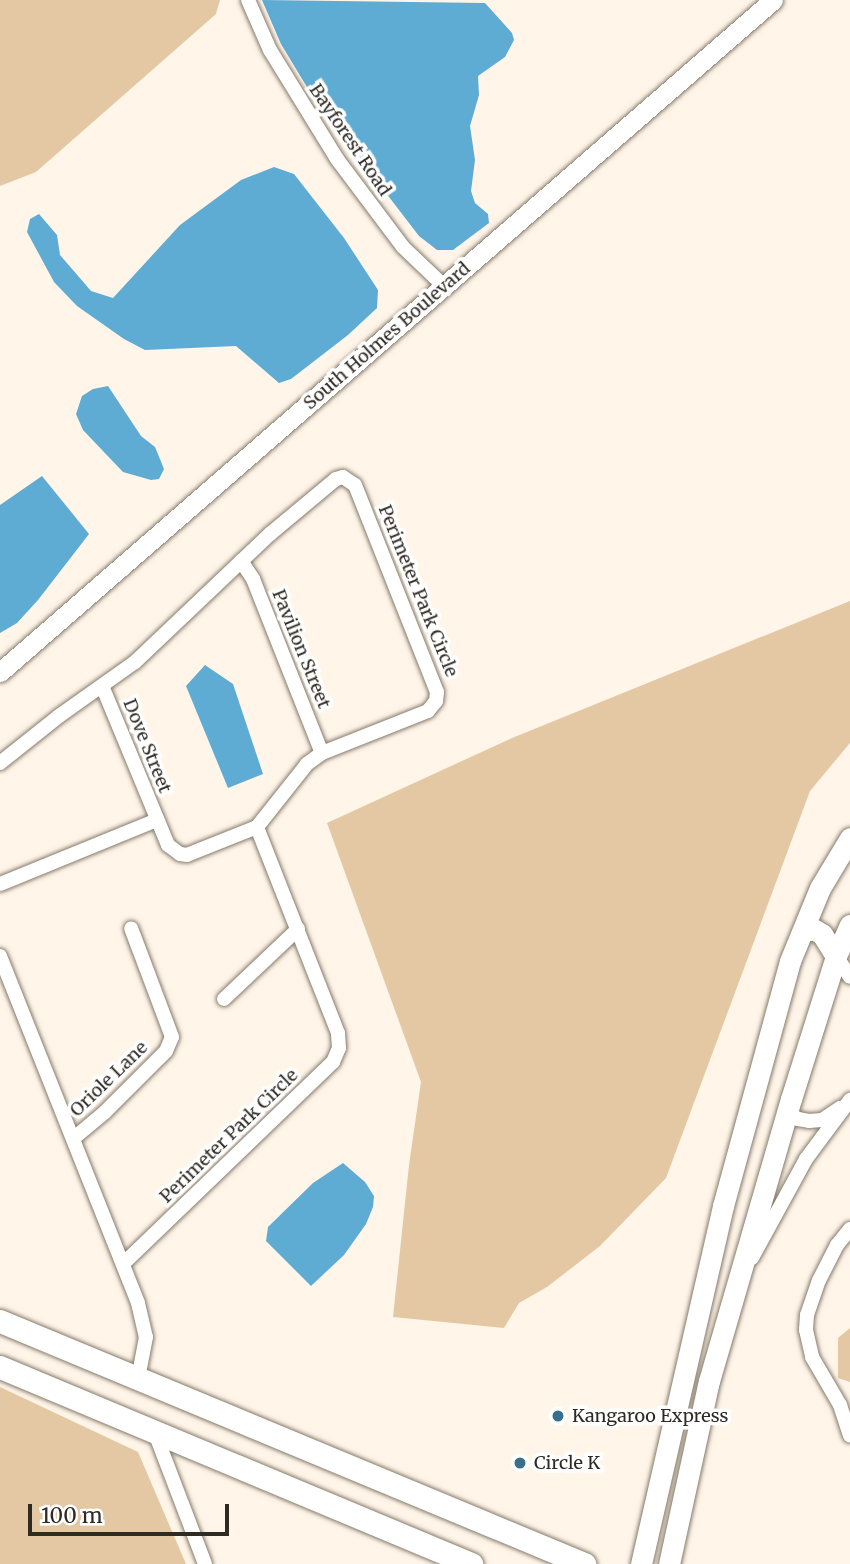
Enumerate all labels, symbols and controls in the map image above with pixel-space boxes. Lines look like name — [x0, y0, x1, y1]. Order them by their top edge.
street label: Bayforest Road — [305, 80, 395, 200]
street label: South Holmes Boulevard — [299, 258, 475, 414]
street label: Perimeter Park Circle — [374, 502, 462, 680]
street label: Pavilion Street — [267, 586, 335, 712]
street label: Dove Street — [118, 696, 176, 796]
street label: Oriole Lane — [66, 1037, 152, 1121]
street label: Perimeter Park Circle — [155, 1064, 303, 1208]
place label: Kangaroo Express — [572, 1405, 728, 1427]
marker: Kangaroo Express — [550, 1408, 566, 1424]
place label: Circle K — [534, 1452, 600, 1474]
marker: Circle K — [512, 1455, 528, 1471]
scale bar — [32, 1490, 233, 1534]
text: 100 m — [41, 1502, 103, 1529]

